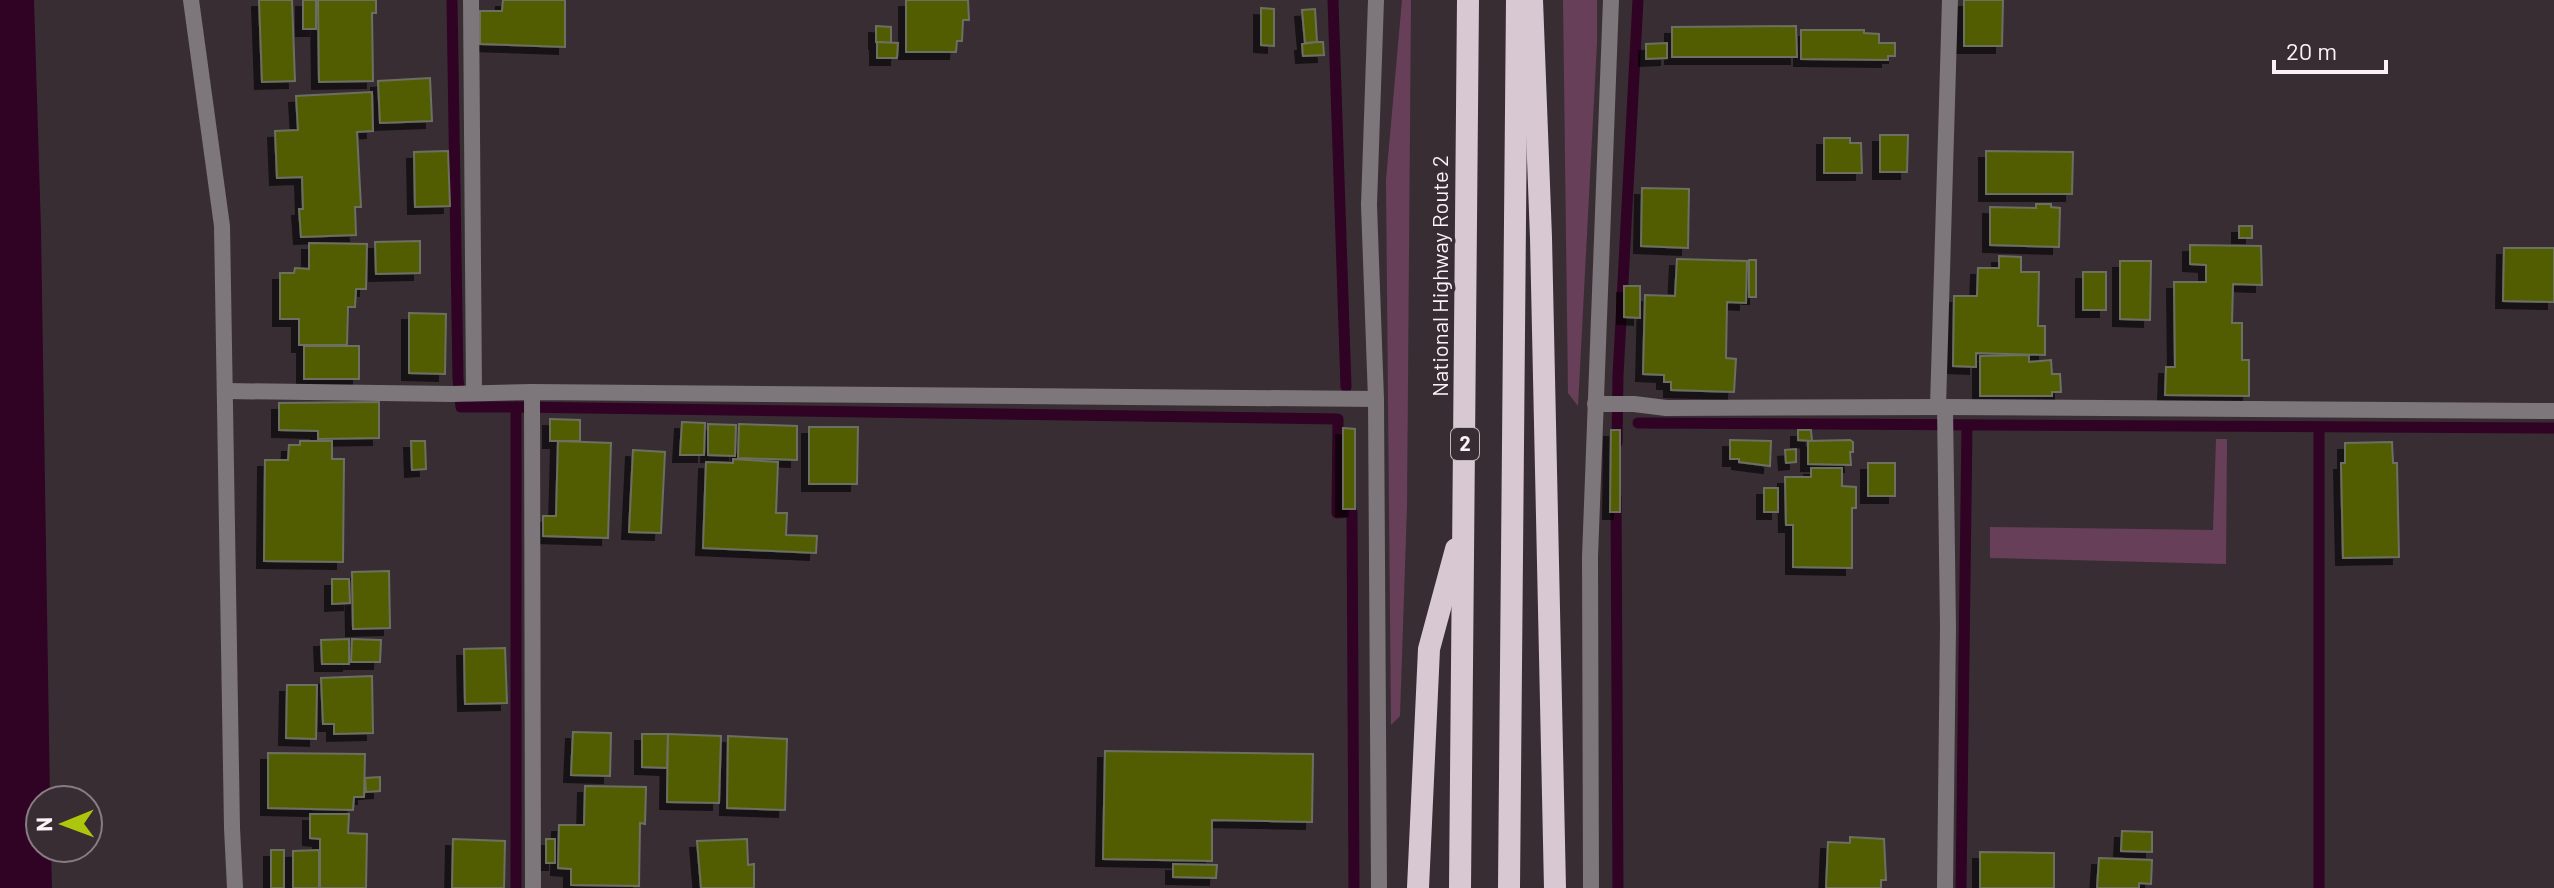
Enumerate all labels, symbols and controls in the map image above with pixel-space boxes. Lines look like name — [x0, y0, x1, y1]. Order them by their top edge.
scale bar — [2274, 24, 2386, 74]
text: 20 m — [2286, 36, 2337, 65]
street label: National Highway Route 2 — [1426, 155, 1452, 397]
road number: 2 — [1451, 428, 1479, 460]
north arrow — [24, 784, 104, 864]
text: N — [30, 817, 56, 832]

